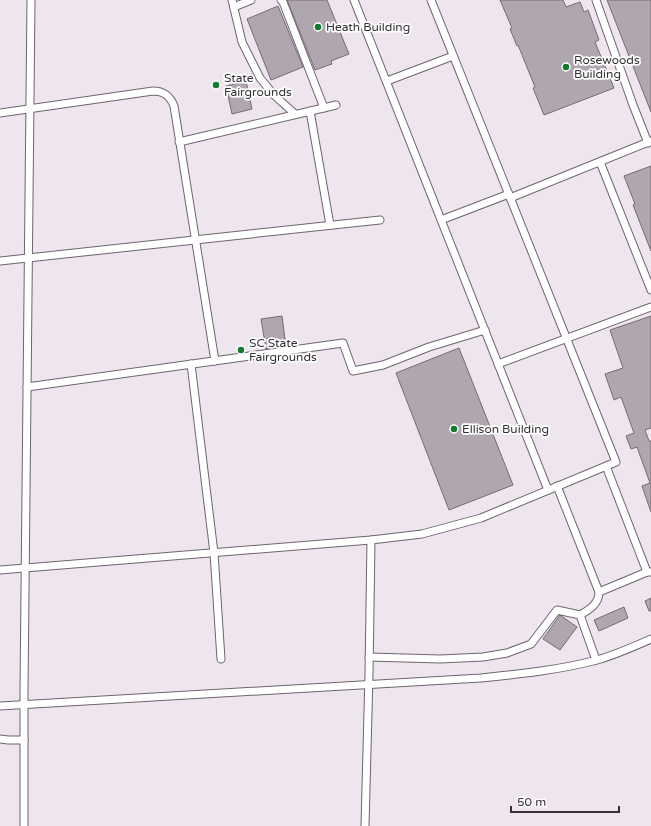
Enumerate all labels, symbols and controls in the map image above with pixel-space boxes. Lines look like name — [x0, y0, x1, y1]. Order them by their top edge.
place label: Heath Building — [326, 20, 410, 34]
marker: Heath Building — [313, 22, 323, 32]
place label: Rosewoods Building — [574, 53, 640, 81]
marker: Rosewoods Building — [561, 62, 571, 72]
place label: State Fairgrounds — [224, 71, 292, 99]
marker: State Fairgrounds — [211, 80, 221, 90]
place label: SC State Fairgrounds — [249, 336, 317, 364]
marker: SC State Fairgrounds — [236, 345, 246, 355]
place label: Ellison Building — [462, 422, 549, 436]
marker: Ellison Building — [449, 424, 459, 434]
scale bar — [511, 788, 619, 814]
text: 50 m — [517, 795, 546, 809]

